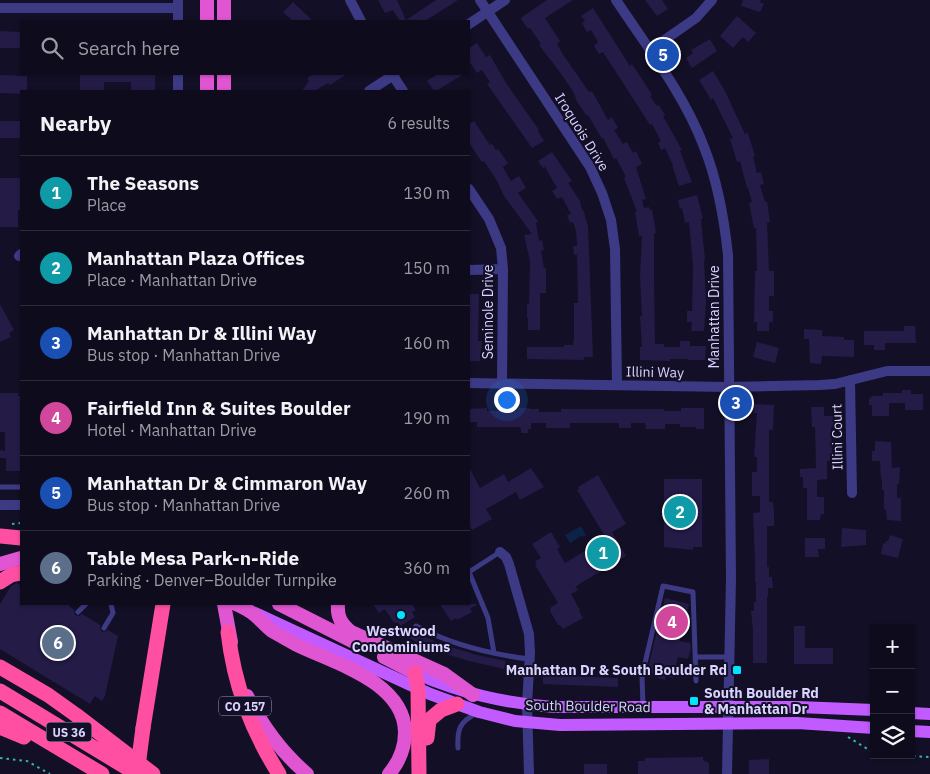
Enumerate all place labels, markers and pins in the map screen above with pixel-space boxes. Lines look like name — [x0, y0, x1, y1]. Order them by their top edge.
pin: 5 — [647, 36, 679, 74]
pin: 3 — [720, 384, 752, 422]
pin: 2 — [664, 493, 696, 531]
pin: 1 — [587, 534, 619, 572]
pin: 4 — [656, 603, 688, 641]
marker: Westwood Condominiums — [395, 609, 407, 621]
place label: Westwood Condominiums — [352, 622, 450, 656]
pin: 6 — [42, 624, 74, 662]
place label: Manhattan Dr & South Boulder Rd — [506, 661, 727, 679]
marker: Manhattan Dr & South Boulder Rd — [731, 664, 743, 676]
place label: South Boulder Rd & Manhattan Dr — [704, 684, 819, 718]
marker: South Boulder Rd & Manhattan Dr — [688, 695, 700, 707]

